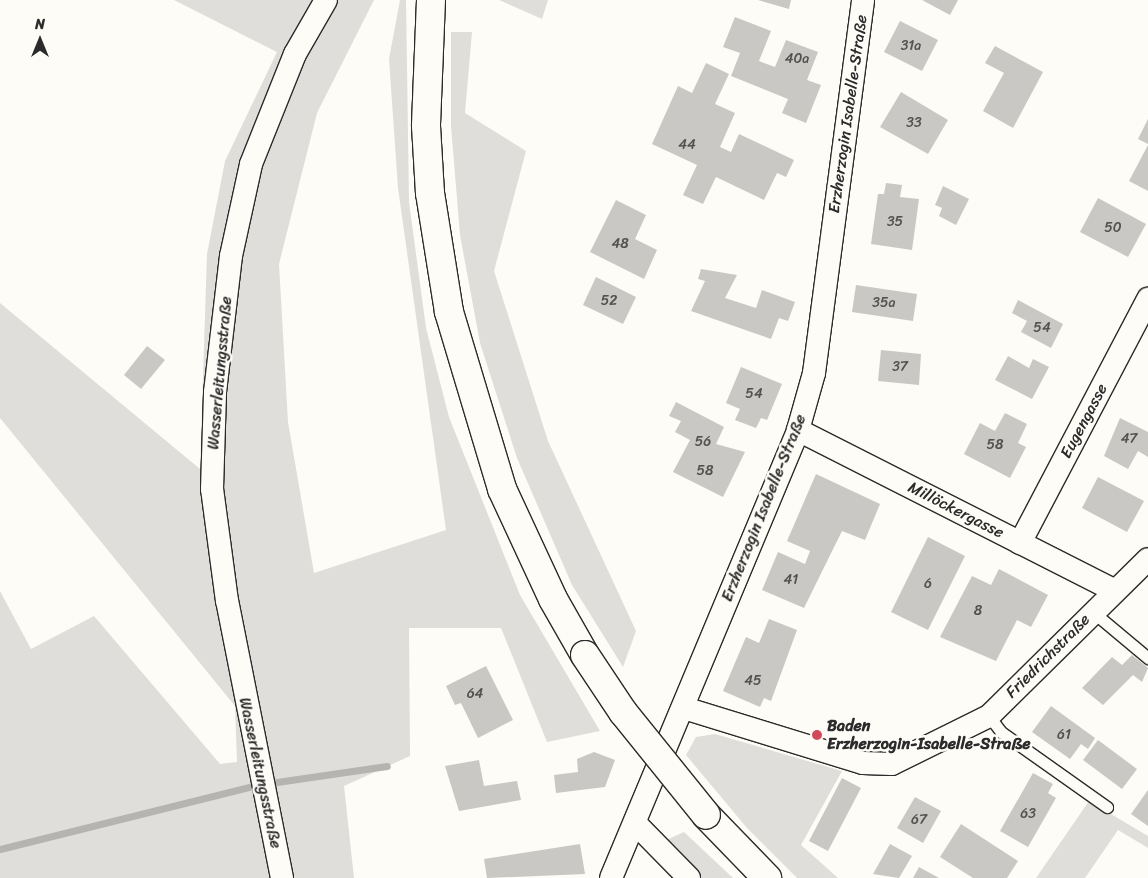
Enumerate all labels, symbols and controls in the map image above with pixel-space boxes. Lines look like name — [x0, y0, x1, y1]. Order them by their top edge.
text: N — [35, 12, 45, 37]
street label: Erzherzogin Isabelle-Straße — [825, 13, 871, 215]
north arrow — [15, 15, 65, 65]
house number: 31a — [901, 38, 921, 54]
house number: 40a — [785, 51, 809, 67]
house number: 33 — [906, 115, 922, 131]
house number: 44 — [678, 137, 696, 153]
house number: 35 — [887, 214, 903, 230]
house number: 50 — [1104, 220, 1122, 236]
house number: 48 — [611, 236, 629, 252]
house number: 52 — [601, 293, 617, 309]
house number: 35a — [872, 295, 896, 311]
street label: Wasserleitungsstraße — [204, 296, 236, 450]
house number: 54 — [1033, 320, 1051, 336]
house number: 37 — [892, 359, 908, 375]
street label: Eugengasse — [1056, 381, 1112, 461]
house number: 54 — [745, 386, 763, 402]
street label: Erzherzogin Isabelle-Straße — [717, 411, 811, 605]
house number: 47 — [1121, 431, 1137, 447]
house number: 56 — [695, 434, 711, 450]
house number: 58 — [987, 437, 1003, 453]
house number: 58 — [697, 463, 713, 479]
street label: Millöckergasse — [905, 478, 1007, 542]
house number: 41 — [784, 572, 798, 588]
house number: 6 — [924, 576, 932, 592]
house number: 8 — [974, 603, 982, 619]
street label: Friedrichstraße — [1002, 610, 1094, 702]
house number: 45 — [744, 673, 762, 689]
house number: 64 — [467, 686, 483, 702]
street label: Wasserleitungsstraße — [235, 696, 285, 850]
place label: Baden Erzherzogin-Isabelle-Straße — [827, 716, 1031, 754]
house number: 61 — [1057, 727, 1071, 743]
marker: Baden Erzherzogin-Isabelle-Straße — [811, 729, 823, 741]
house number: 63 — [1020, 806, 1036, 822]
house number: 67 — [911, 812, 927, 828]

